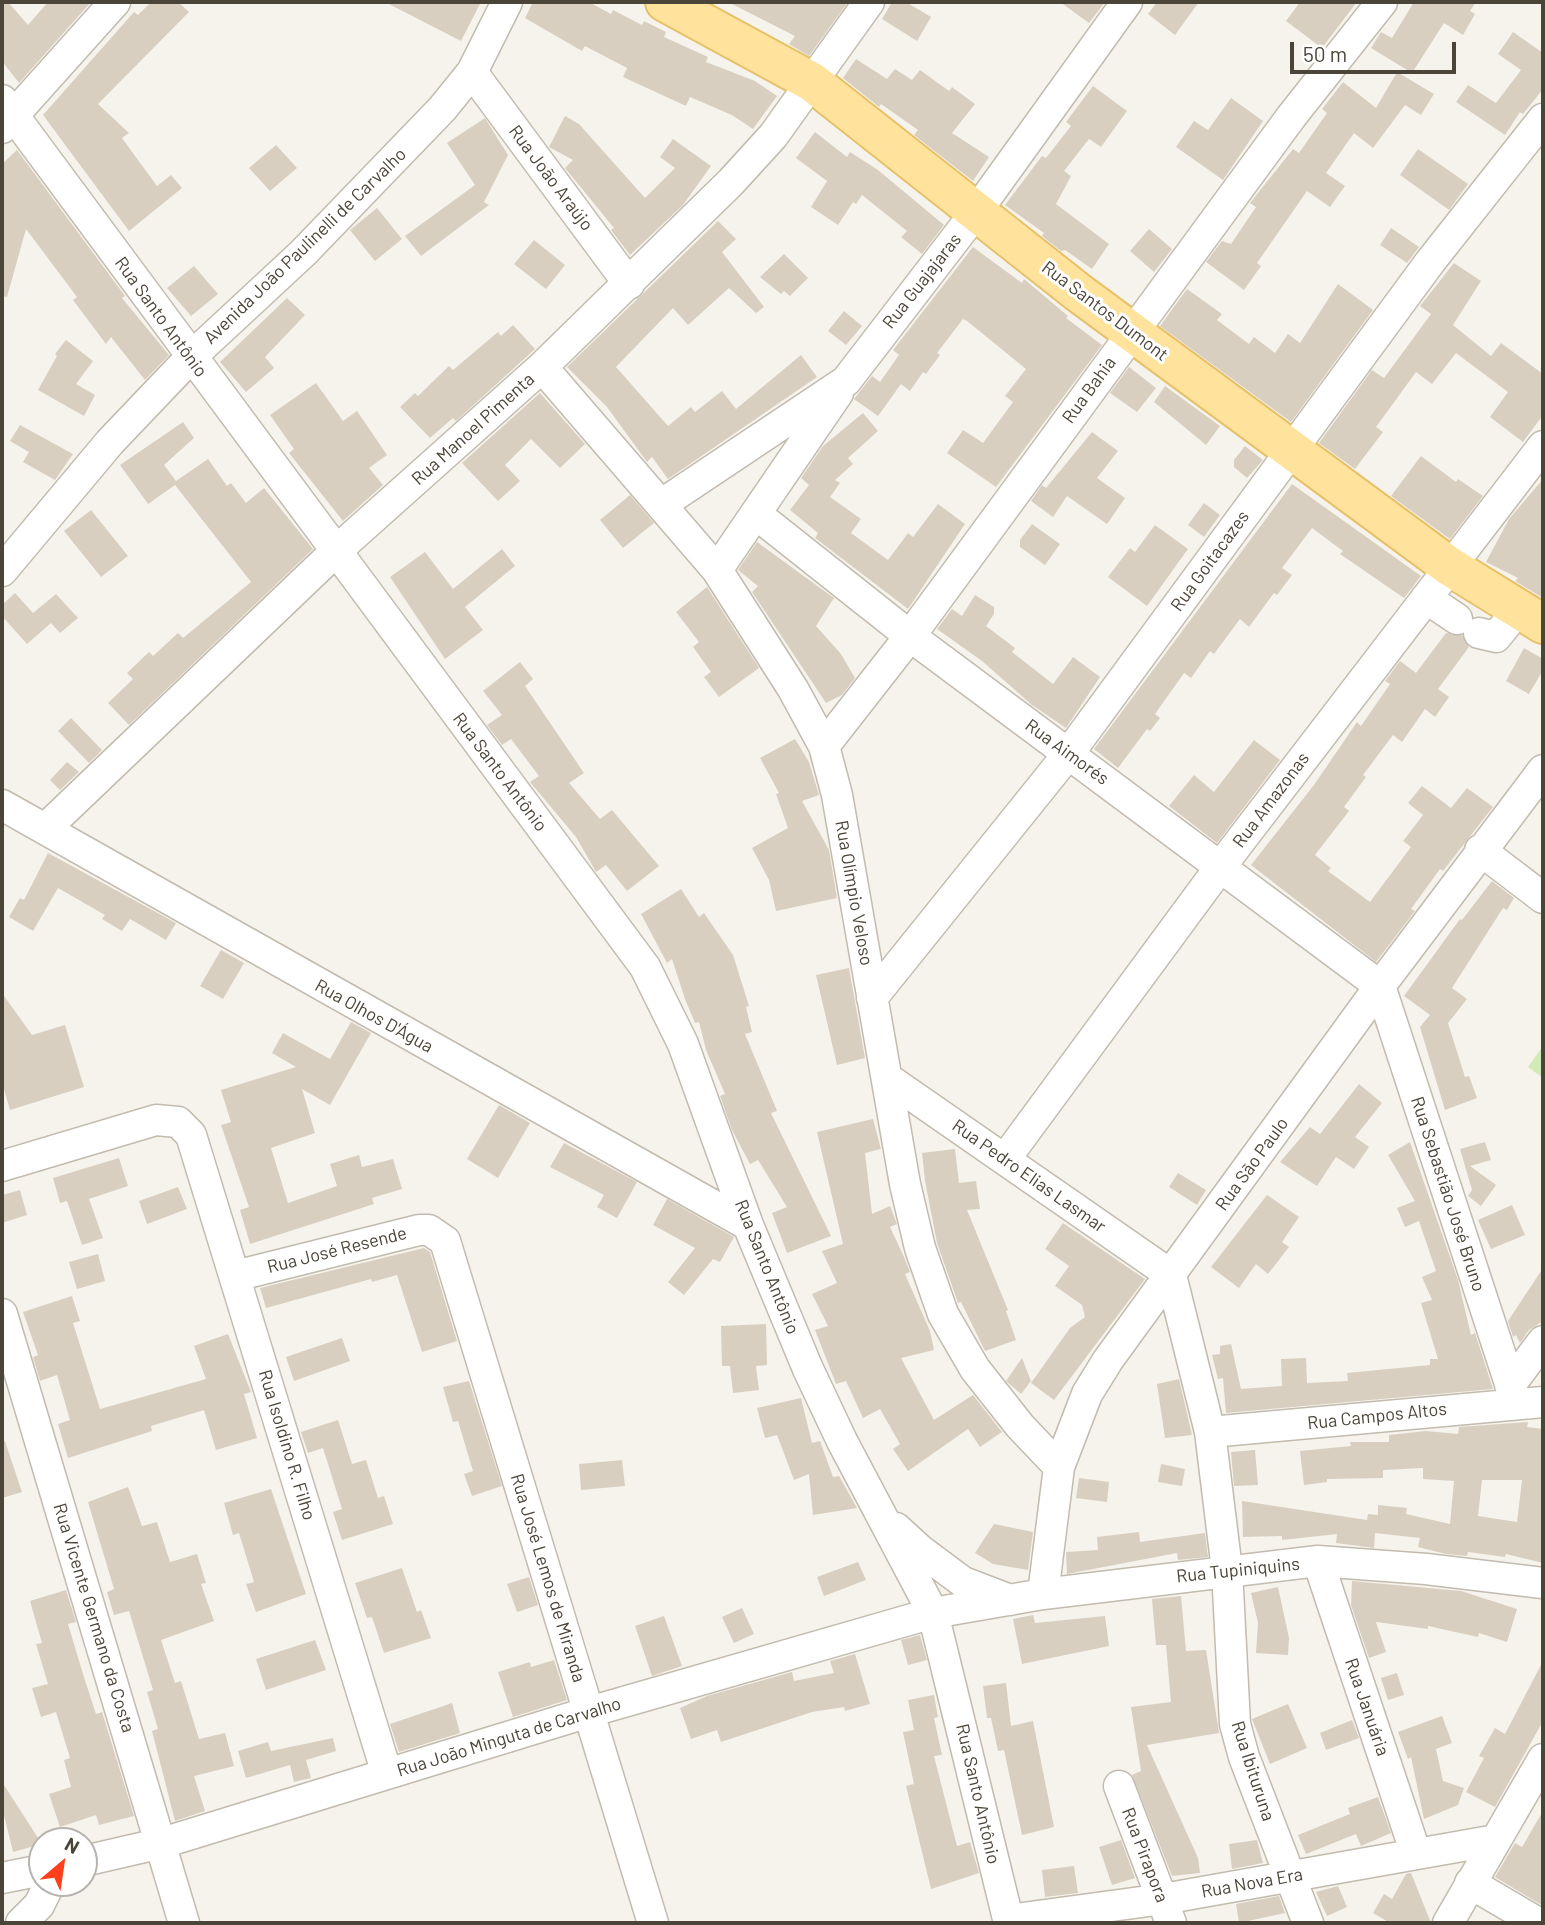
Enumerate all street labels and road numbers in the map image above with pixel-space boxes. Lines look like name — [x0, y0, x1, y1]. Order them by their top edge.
street label: Rua João Araújo — [504, 121, 598, 235]
street label: Avenida João Paulinelli de Carvalho — [199, 143, 411, 349]
street label: Rua Guajajaras — [878, 229, 966, 333]
street label: Rua Santo Antônio — [110, 253, 212, 381]
street label: Rua Santos Dumont — [1038, 256, 1172, 366]
street label: Rua Bahia — [1058, 352, 1120, 428]
street label: Rua Manoel Pimenta — [407, 368, 539, 490]
street label: Rua Goitacazes — [1166, 506, 1254, 616]
street label: Rua Santo Antônio — [448, 708, 552, 836]
street label: Rua Aimorés — [1021, 714, 1113, 790]
street label: Rua Amazonas — [1228, 748, 1314, 852]
street label: Rua Olímpio Veloso — [831, 819, 877, 967]
street label: Rua Olhos D'Água — [311, 975, 437, 1057]
street label: Rua Sebastião José Bruno — [1406, 1094, 1490, 1294]
street label: Rua São Paulo — [1211, 1113, 1293, 1215]
street label: Rua Pedro Elias Lasmar — [948, 1115, 1110, 1237]
street label: Rua Santo Antônio — [730, 1197, 804, 1337]
street label: Rua José Resende — [265, 1222, 409, 1278]
street label: Rua Isoldino R. Filho — [254, 1367, 320, 1523]
street label: Rua Campos Altos — [1306, 1398, 1448, 1434]
street label: Rua José Lemos de Miranda — [506, 1471, 590, 1685]
street label: Rua Vicente Germano da Costa — [49, 1501, 139, 1735]
street label: Rua Tupiniquins — [1175, 1553, 1301, 1587]
street label: Rua Januária — [1340, 1655, 1394, 1759]
street label: Rua João Minguta de Carvalho — [394, 1693, 624, 1781]
street label: Rua Ibituruna — [1227, 1718, 1279, 1824]
street label: Rua Santo Antônio — [951, 1722, 1005, 1866]
street label: Rua Pirapora — [1117, 1805, 1173, 1905]
street label: Rua Nova Era — [1199, 1863, 1305, 1903]

